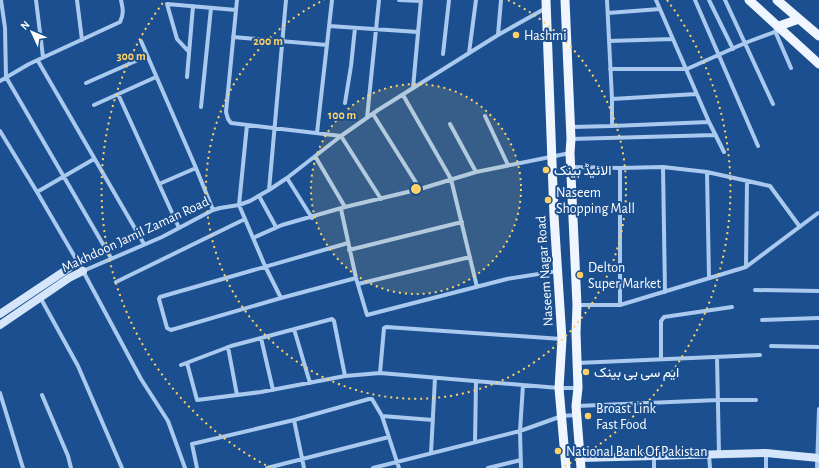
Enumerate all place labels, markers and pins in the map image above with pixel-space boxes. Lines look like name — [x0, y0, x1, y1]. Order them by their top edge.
place label: Hashmi — [524, 29, 567, 43]
marker: Hashmi — [511, 30, 521, 40]
place label: الائیڈ بینک — [554, 163, 611, 179]
marker: الائیڈ بینک — [541, 165, 551, 175]
centre of rings — [409, 182, 423, 196]
place label: Naseem Shopping Mall — [556, 186, 635, 216]
marker: Naseem Shopping Mall — [543, 195, 553, 205]
place label: Delton Super Market — [588, 261, 662, 291]
marker: Delton Super Market — [575, 270, 585, 280]
place label: ایم سی بی بینک — [594, 366, 679, 381]
marker: ایم سی بی بینک — [581, 367, 591, 377]
place label: Broast Link Fast Food — [596, 402, 657, 432]
marker: Broast Link Fast Food — [583, 411, 593, 421]
place label: National Bank Of Pakistan — [566, 445, 707, 459]
marker: National Bank Of Pakistan — [553, 446, 563, 456]

